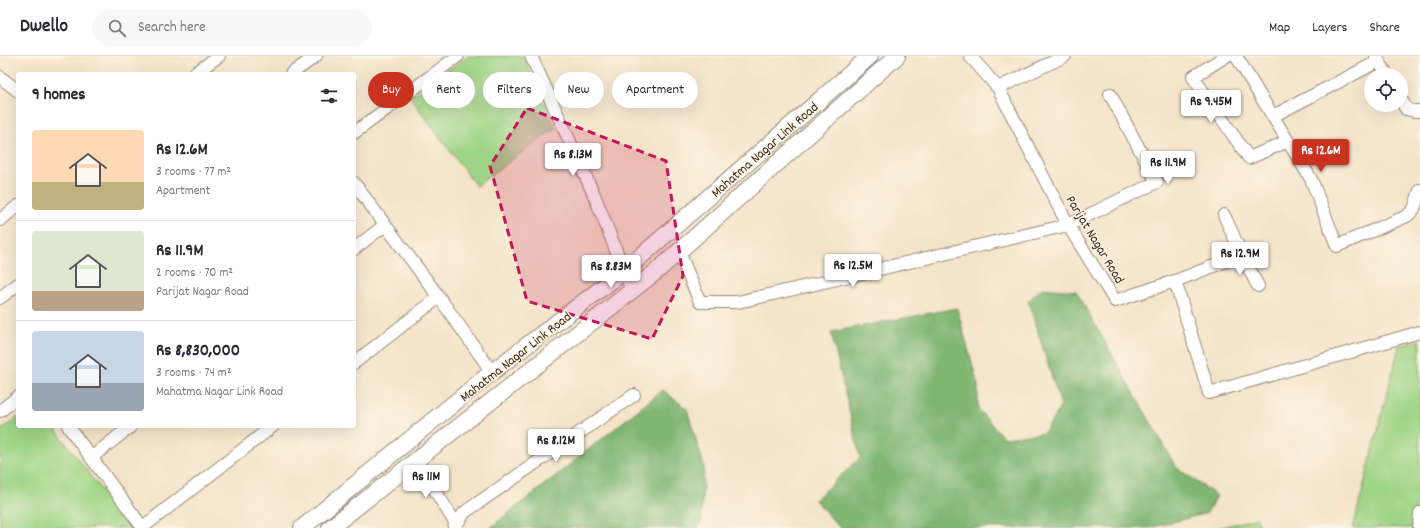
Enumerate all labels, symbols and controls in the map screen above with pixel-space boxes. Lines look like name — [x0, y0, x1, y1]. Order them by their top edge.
search box — [92, 10, 372, 46]
text: Dwello — [20, 14, 68, 41]
icon: search — [106, 17, 128, 39]
text: Search here — [138, 17, 206, 39]
text: Map — [1269, 18, 1290, 38]
text: Layers — [1312, 18, 1347, 38]
text: Share — [1369, 18, 1400, 38]
map controls — [1364, 68, 1408, 112]
button: locate — [1364, 68, 1408, 112]
chip: Buy — [368, 72, 414, 108]
chip: Rent — [422, 72, 475, 108]
chip: Filters — [483, 72, 546, 108]
chip: New — [554, 72, 604, 108]
chip: Apartment — [612, 72, 698, 108]
text: 9 homes — [32, 84, 85, 108]
icon: filters — [318, 85, 340, 107]
pin: Rs 9.45M — [1170, 90, 1252, 124]
text: Rs 9.45M — [1190, 93, 1232, 112]
street label: Mahatma Nagar Link Road — [707, 98, 823, 203]
text: Rs 12.6M — [156, 139, 208, 163]
pin: Rs 12.6M — [1280, 139, 1362, 173]
text: Rs 12.6M — [1301, 142, 1341, 161]
pin: Rs 8.13M — [532, 143, 614, 177]
icon: home — [64, 146, 112, 194]
text: Rs 8.13M — [554, 146, 592, 165]
pin: Rs 11.9M — [1127, 151, 1209, 185]
text: Rs 11.9M — [1150, 154, 1186, 173]
text: 3 rooms · 77 m² — [156, 163, 231, 182]
text: Apartment — [156, 182, 210, 201]
street label: Parijat Nagar Road — [1060, 192, 1129, 288]
text: Rs 11.9M — [156, 240, 203, 264]
pin: Rs 12.9M — [1199, 242, 1281, 276]
text: Rs 12.9M — [1220, 245, 1260, 264]
icon: home — [64, 247, 112, 295]
pin: Rs 12.5M — [812, 254, 894, 288]
pin: Rs 8.83M — [570, 255, 652, 289]
text: Rs 12.5M — [833, 257, 873, 276]
text: Rs 8.83M — [591, 258, 631, 277]
text: 2 rooms · 70 m² — [156, 264, 233, 283]
text: Parijat Nagar Road — [156, 283, 249, 302]
street label: Mahatma Nagar Link Road — [456, 308, 576, 408]
text: Rs 8,830,000 — [156, 340, 240, 364]
icon: home — [64, 347, 112, 395]
text: 3 rooms · 74 m² — [156, 364, 232, 383]
text: Mahatma Nagar Link Road — [156, 383, 283, 402]
pin: Rs 8.12M — [515, 429, 597, 463]
text: Rs 8.12M — [537, 432, 575, 451]
pin: Rs 11M — [393, 465, 459, 499]
text: Rs 11M — [412, 468, 440, 487]

